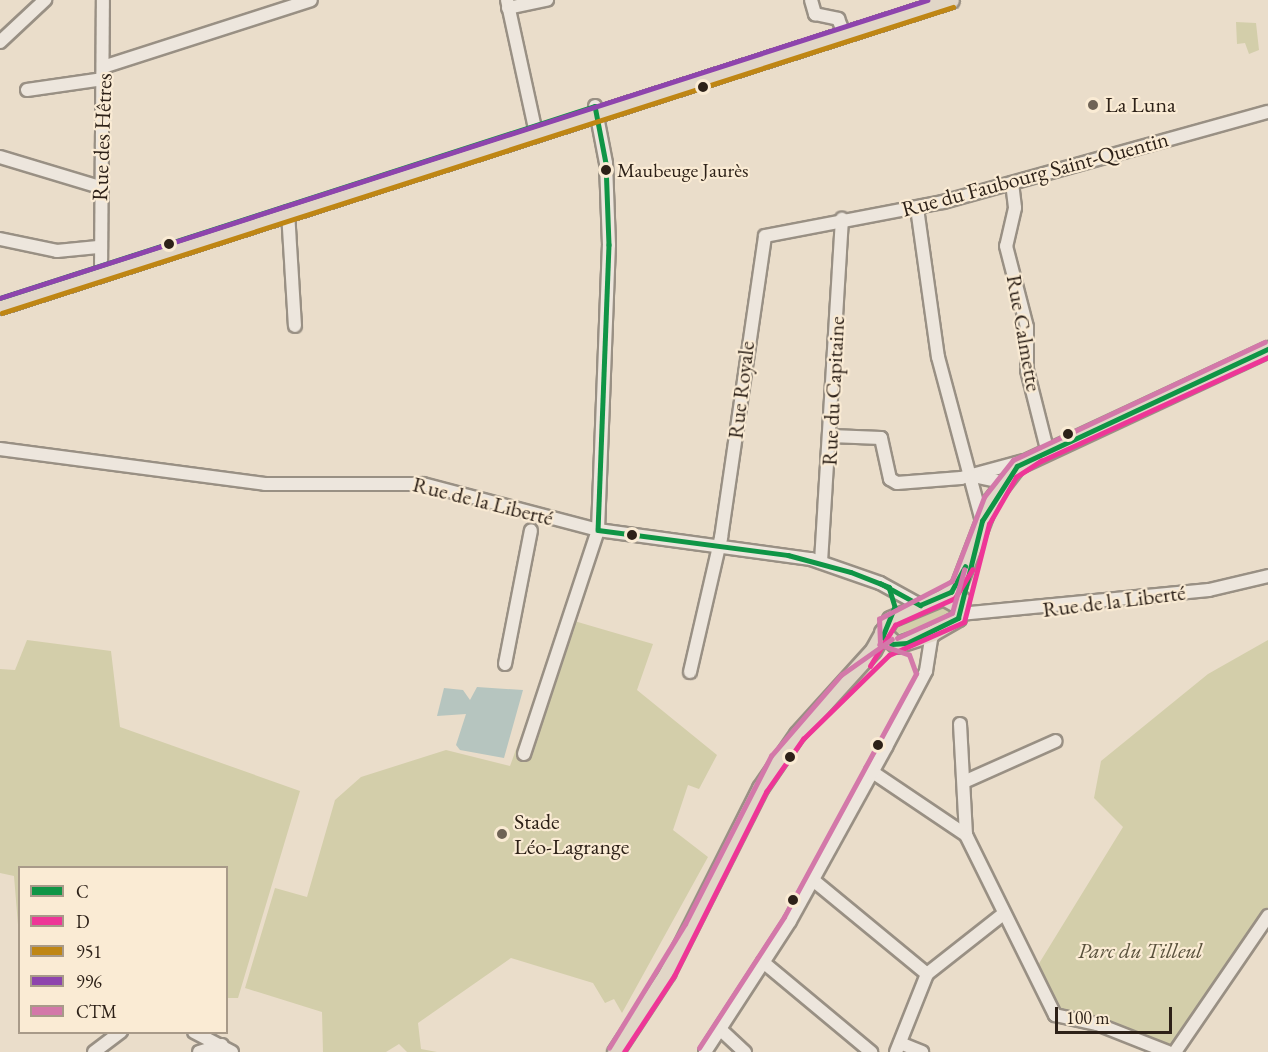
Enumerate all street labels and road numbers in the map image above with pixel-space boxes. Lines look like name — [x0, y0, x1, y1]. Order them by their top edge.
street label: Rue des Hêtres — [87, 73, 117, 201]
street label: Rue du Faubourg Saint-Quentin — [899, 126, 1171, 222]
street label: Rue Calmette — [1001, 273, 1047, 393]
street label: Rue du Capitaine — [816, 315, 850, 467]
street label: Rue Royale — [722, 340, 760, 440]
street label: Rue de la Liberté — [410, 471, 556, 531]
street label: Rue de la Liberté — [1041, 579, 1187, 623]

